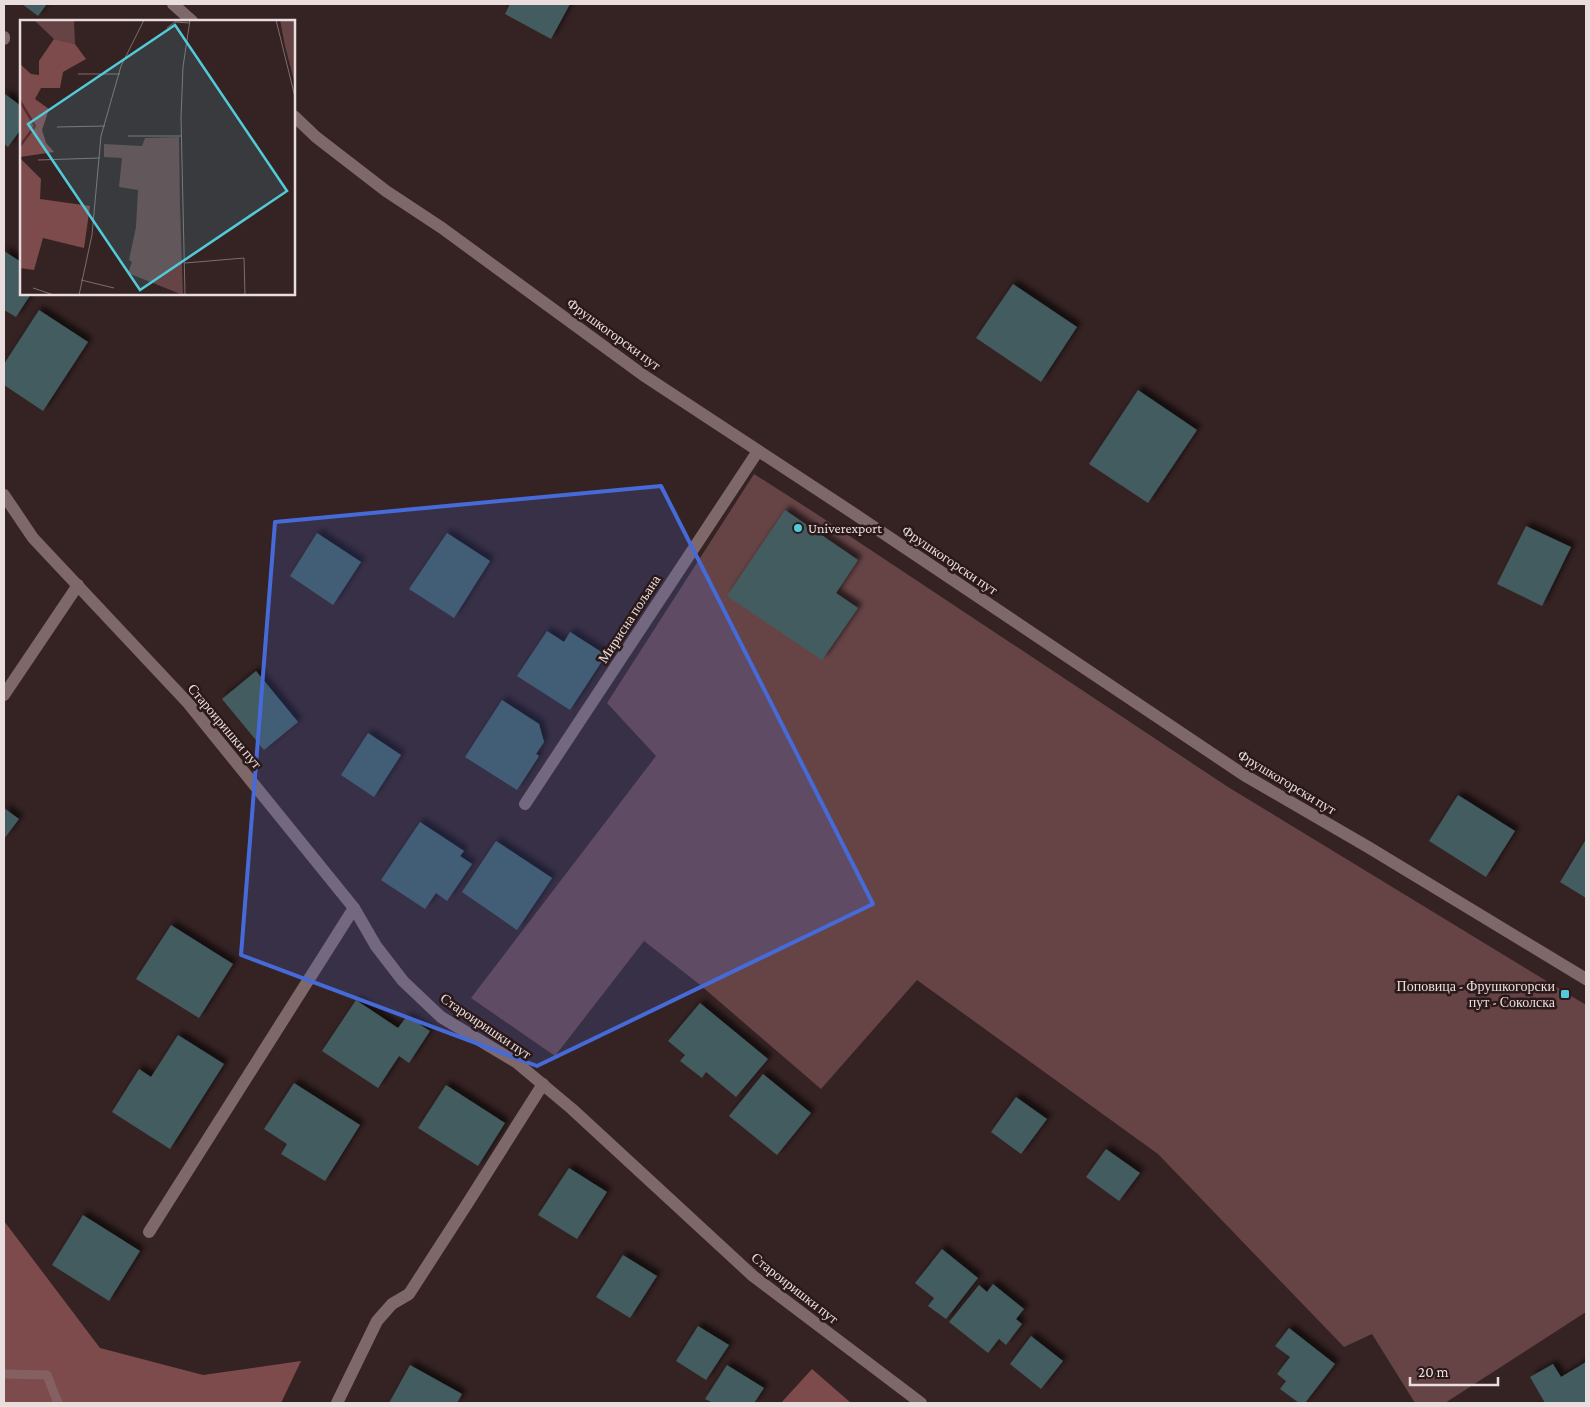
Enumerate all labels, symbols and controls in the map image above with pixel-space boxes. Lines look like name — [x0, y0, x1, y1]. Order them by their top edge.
inset map — [20, 20, 295, 295]
street label: Фрушкогорски пут — [564, 295, 664, 373]
place label: Univerexport — [808, 520, 882, 536]
marker: Univerexport — [792, 522, 804, 534]
street label: Фрушкогорски пут — [899, 522, 1001, 598]
street label: Мирисна пољана — [595, 571, 664, 666]
street label: Староиришки пут — [185, 680, 265, 772]
street label: Фрушкогорски пут — [1235, 746, 1339, 818]
place label: Поповица - Фрушкогорски пут - Соколска — [1397, 978, 1556, 1010]
marker: Поповица - Фрушкогорски пут - Соколска — [1559, 988, 1571, 1000]
street label: Староиришки пут — [438, 990, 534, 1062]
street label: Староиришки пут — [748, 1249, 842, 1327]
scale bar — [1410, 1354, 1498, 1386]
text: 20 m — [1418, 1364, 1449, 1380]

